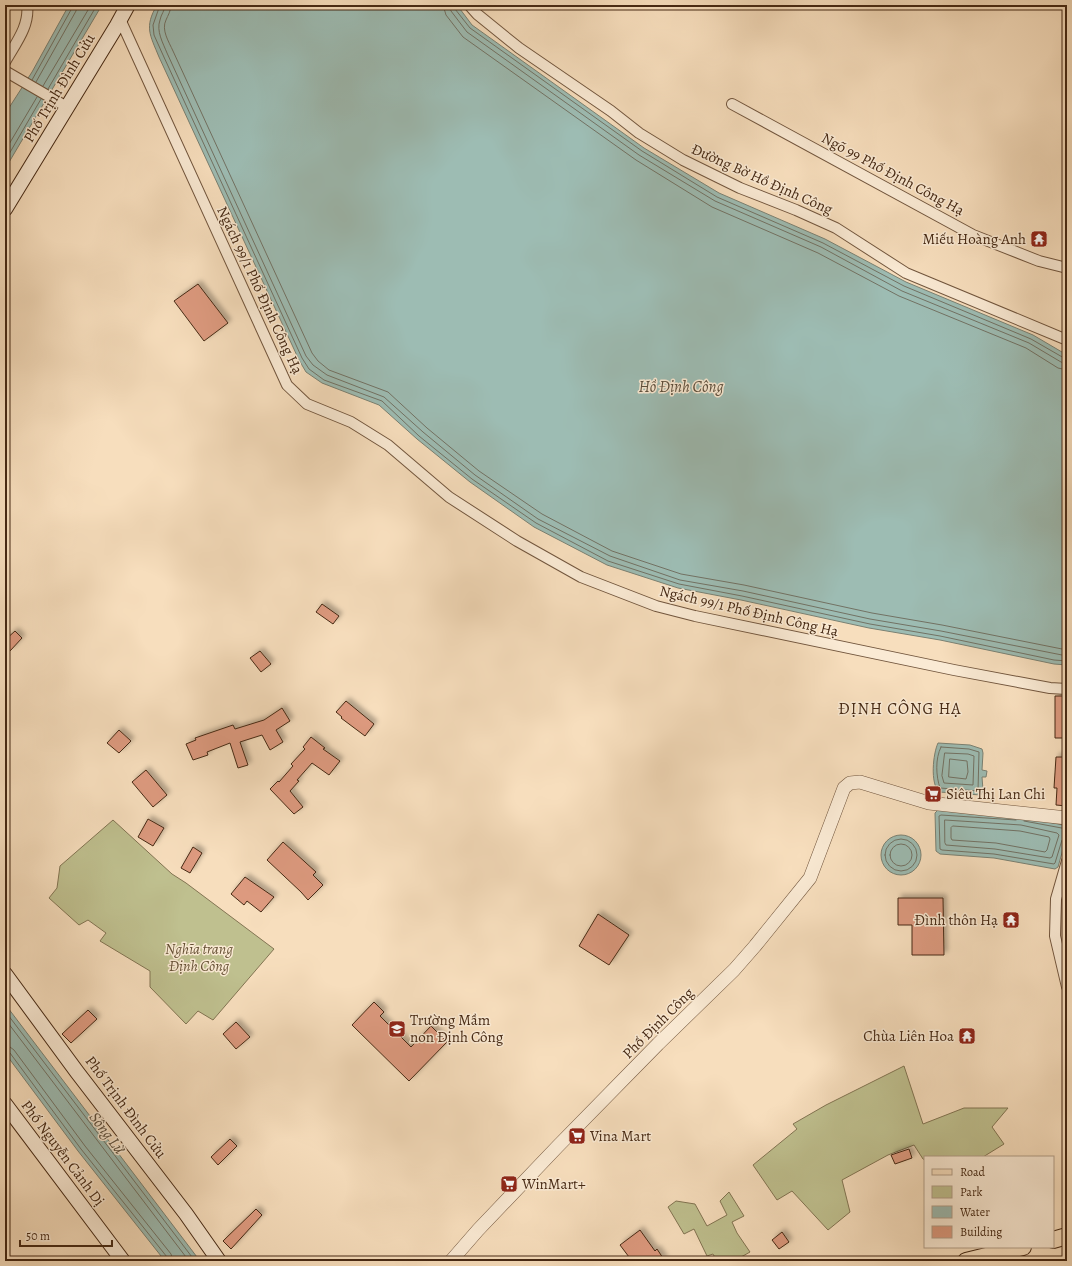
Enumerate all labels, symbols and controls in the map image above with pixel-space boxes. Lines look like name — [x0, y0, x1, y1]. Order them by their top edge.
street label: Phố Trịnh Đình Cửu — [19, 29, 100, 146]
street label: Ngõ 99 Phố Định Công Hạ — [818, 128, 968, 220]
street label: Đường Bờ Hồ Định Công — [688, 139, 836, 219]
street label: Ngách 99/1 Phố Định Công Hạ — [212, 203, 308, 377]
place label: Miếu Hoàng Anh — [923, 229, 1026, 249]
temple icon: Miếu Hoàng Anh — [1029, 229, 1049, 249]
water label: Hồ Định Công — [638, 376, 724, 398]
street label: Ngách 99/1 Phố Định Công Hạ — [658, 581, 840, 641]
district label: ĐỊNH CÔNG HẠ — [838, 698, 962, 720]
supermarket icon: Siêu Thị Lan Chi — [923, 784, 943, 804]
place label: Siêu Thị Lan Chi — [946, 784, 1045, 804]
place label: Đình thôn Hạ — [914, 910, 998, 930]
temple icon: Đình thôn Hạ — [1001, 910, 1021, 930]
park label: Nghĩa trang Định Công — [165, 939, 233, 976]
street label: Phố Định Công — [618, 983, 698, 1063]
place label: Trường Mầm non Định Công — [410, 1010, 504, 1047]
school or university icon: Trường Mầm non Định Công — [387, 1019, 407, 1039]
place label: Chùa Liên Hoa — [863, 1026, 954, 1046]
temple icon: Chùa Liên Hoa — [957, 1026, 977, 1046]
street label: Phố Trịnh Đình Cửu — [81, 1052, 172, 1163]
street label: Phố Nguyễn Cảnh Dị — [17, 1096, 109, 1210]
water label: Sông Lừ — [84, 1107, 131, 1160]
supermarket icon: Vina Mart — [567, 1126, 587, 1146]
place label: Vina Mart — [589, 1126, 651, 1146]
legend — [924, 1156, 1054, 1248]
text: Road — [960, 1164, 986, 1180]
supermarket icon: WinMart+ — [499, 1174, 519, 1194]
place label: WinMart+ — [521, 1174, 586, 1194]
text: Park — [960, 1184, 983, 1200]
text: Water — [959, 1204, 990, 1220]
scale bar — [20, 1222, 112, 1248]
text: Building — [960, 1224, 1002, 1240]
text: 50 m — [26, 1228, 50, 1244]

